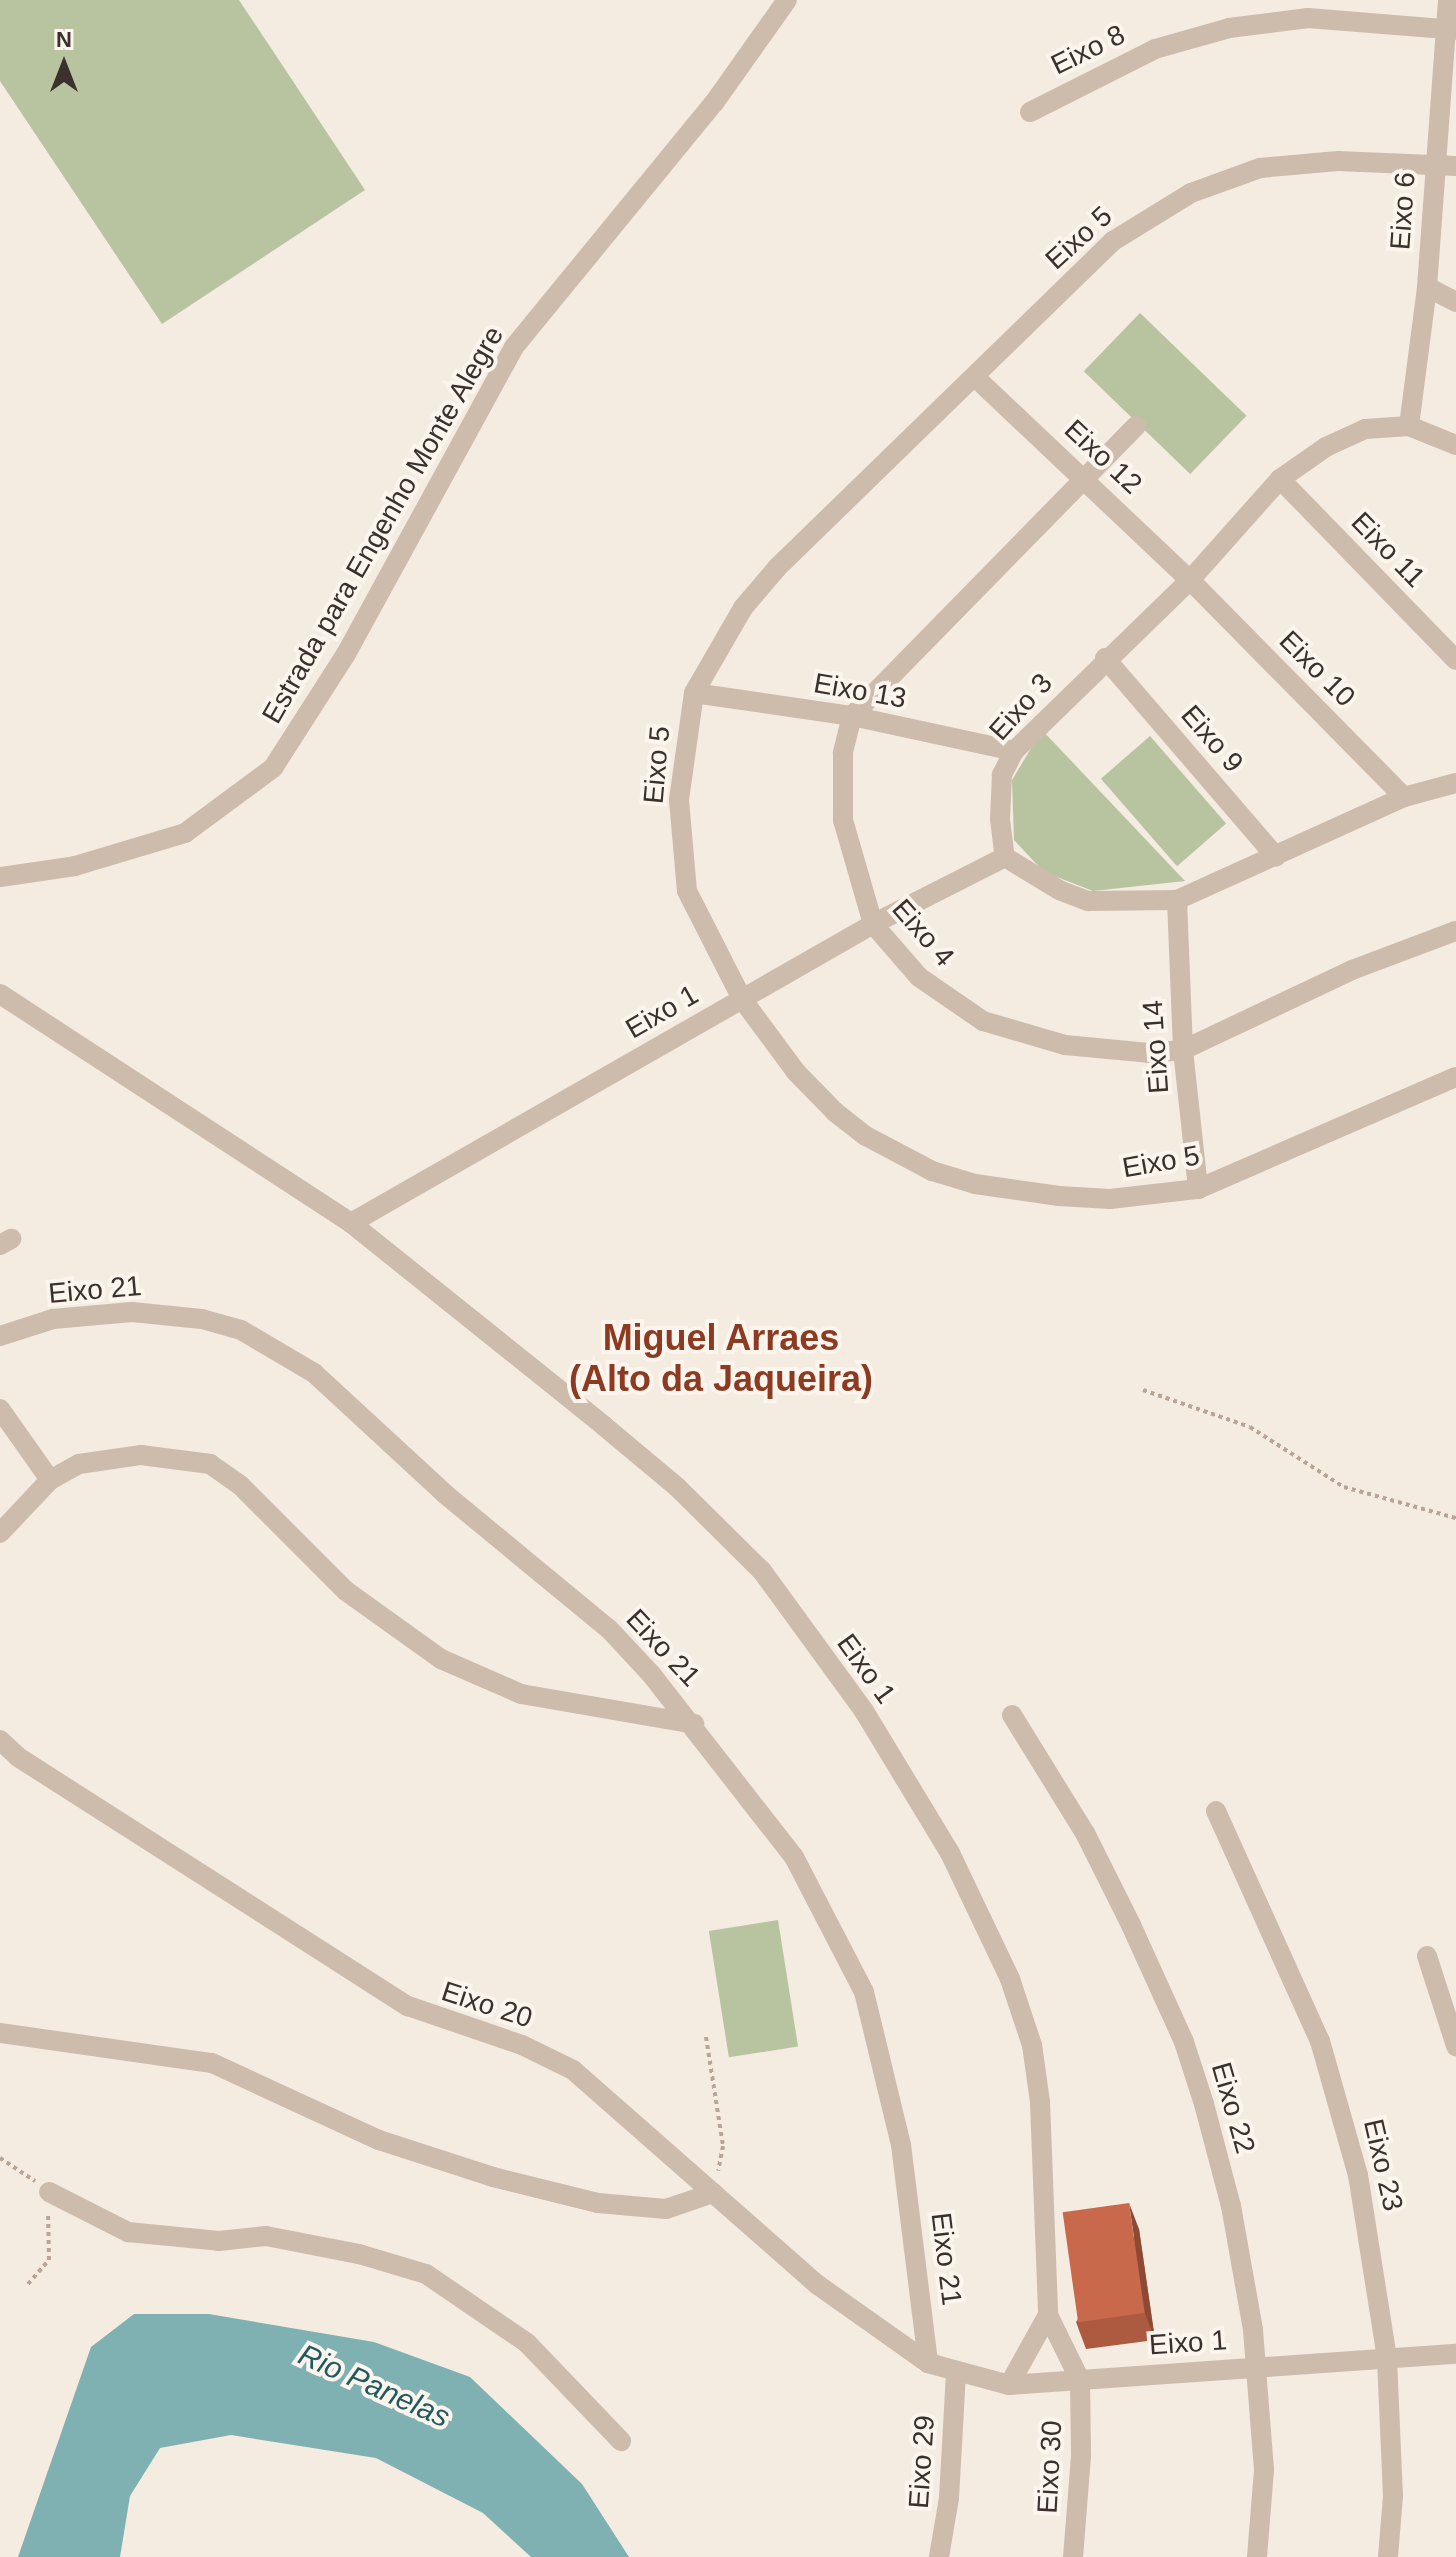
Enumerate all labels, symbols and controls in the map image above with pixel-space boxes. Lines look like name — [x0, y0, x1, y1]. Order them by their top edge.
street label: Eixo 8 — [1046, 18, 1130, 82]
north arrow — [24, 24, 104, 104]
text: N — [56, 27, 72, 52]
street label: Eixo 6 — [1384, 171, 1422, 251]
street label: Eixo 5 — [1039, 199, 1119, 277]
street label: Estrada para Engenho Monte Alegre — [255, 320, 511, 730]
street label: Eixo 12 — [1057, 413, 1149, 501]
street label: Eixo 11 — [1344, 505, 1432, 595]
street label: Eixo 10 — [1272, 624, 1362, 714]
street label: Eixo 13 — [811, 666, 909, 716]
street label: Eixo 3 — [982, 667, 1060, 747]
street label: Eixo 9 — [1174, 699, 1250, 779]
street label: Eixo 5 — [637, 725, 677, 805]
street label: Eixo 4 — [885, 893, 961, 973]
street label: Eixo 1 — [620, 978, 704, 1046]
street label: Eixo 14 — [1136, 999, 1176, 1095]
street label: Eixo 5 — [1120, 1139, 1202, 1185]
street label: Eixo 21 — [47, 1269, 143, 1311]
district label: Miguel Arraes (Alto da Jaqueira) — [569, 1315, 873, 1400]
street label: Eixo 21 — [619, 1602, 707, 1694]
street label: Eixo 1 — [830, 1628, 902, 1710]
street label: Eixo 20 — [437, 1975, 537, 2035]
street label: Eixo 22 — [1204, 2058, 1262, 2158]
street label: Eixo 23 — [1356, 2116, 1410, 2214]
street label: Eixo 21 — [924, 2211, 968, 2307]
street label: Eixo 1 — [1148, 2324, 1228, 2362]
water label: Rio Panelas — [293, 2337, 455, 2435]
street label: Eixo 29 — [902, 2414, 942, 2510]
street label: Eixo 30 — [1031, 2419, 1069, 2515]

